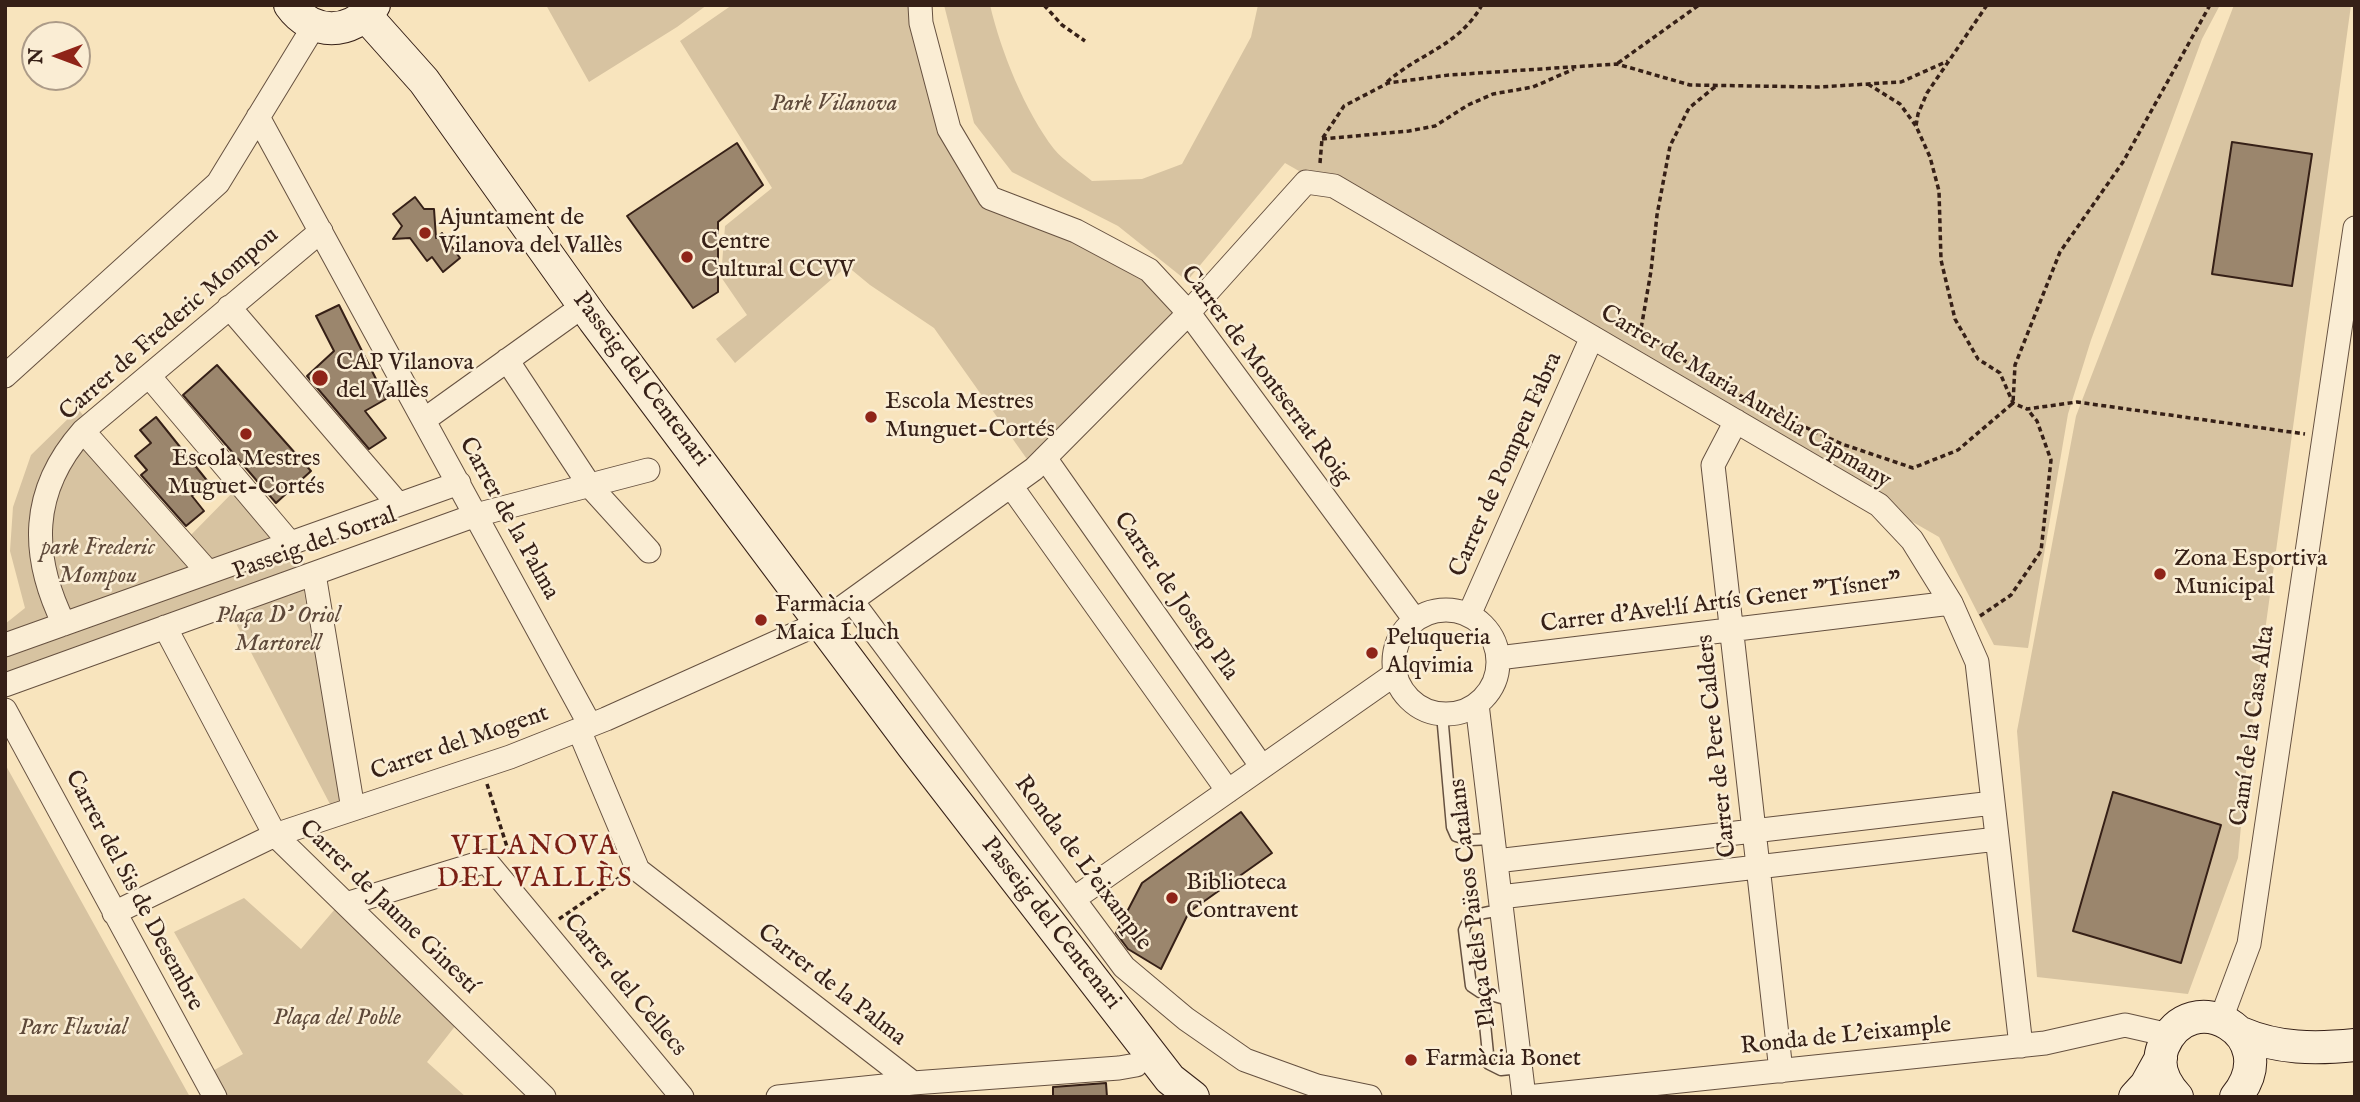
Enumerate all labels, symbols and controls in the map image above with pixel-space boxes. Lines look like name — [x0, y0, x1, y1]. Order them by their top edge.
north arrow — [21, 21, 91, 91]
text: N — [25, 48, 49, 64]
park label: Park Vilanova — [770, 91, 898, 119]
place label: Ajuntament de Vilanova del Vallès — [439, 205, 622, 261]
street label: Carrer de Frederic Mompou — [55, 222, 285, 428]
marker: Ajuntament de Vilanova del Vallès — [417, 225, 433, 241]
place label: Centre Cultural CCVV — [701, 229, 855, 285]
marker: Centre Cultural CCVV — [679, 249, 695, 265]
street label: Carrer de Montserrat Roig — [1173, 261, 1357, 491]
street label: Passeig del Centenari — [565, 287, 715, 473]
street label: Carrer de Maria Aurèlia Capmany — [1594, 300, 1896, 496]
street label: Carrer de Pompeu Fabra — [1444, 348, 1570, 582]
place label: CAP Vilanova del Vallès — [336, 350, 474, 406]
marker: CAP Vilanova del Vallès — [310, 368, 330, 388]
place label: Escola Mestres Munguet-Cortés — [885, 389, 1055, 445]
marker: Escola Mestres Munguet-Cortés — [863, 409, 879, 425]
marker: Escola Mestres Muguet-Cortés — [238, 426, 254, 442]
street label: Carrer de la Palma — [452, 433, 564, 605]
place label: Escola Mestres Muguet-Cortés — [167, 446, 325, 502]
street label: Passeig del Sorral — [229, 502, 401, 588]
street label: Carrer de Jossep Pla — [1106, 508, 1244, 686]
park label: park Frederic Mompou — [41, 535, 155, 591]
place label: Zona Esportiva Municipal — [2174, 546, 2327, 602]
marker: Zona Esportiva Municipal — [2152, 566, 2168, 582]
street label: Carrer d'Avel·lí Artís Gener "Tísner" — [1539, 568, 1903, 640]
place label: Farmàcia Maica Lluch — [775, 592, 899, 648]
park label: Plaça D' Oriol Martorell — [216, 603, 340, 659]
marker: Farmàcia Maica Lluch — [753, 612, 769, 628]
street label: Camí de la Casa Alta — [2226, 624, 2282, 828]
place label: Peluqueria Alqvimia — [1386, 625, 1490, 681]
street label: Carrer de Pere Calders — [1692, 633, 1744, 859]
marker: Peluqueria Alqvimia — [1364, 645, 1380, 661]
street label: Carrer del Mogent — [367, 700, 553, 788]
street label: Carrer del Sis de Desembre — [57, 766, 209, 1016]
street label: Ronda de L'eixample — [1007, 771, 1157, 957]
street label: Plaça dels Països Catalans — [1444, 777, 1504, 1029]
street label: Carrer de Jaume Ginestí — [292, 815, 484, 1001]
district label: VILANOVA DEL VALLÈS — [438, 831, 632, 897]
street label: Passeig del Centenari — [974, 832, 1126, 1016]
place label: Biblioteca Contravent — [1186, 870, 1298, 926]
marker: Biblioteca Contravent — [1164, 890, 1180, 906]
street label: Carrer del Cellecs — [556, 909, 692, 1063]
street label: Carrer de la Palma — [751, 919, 911, 1053]
park label: Plaça del Poble — [273, 1005, 401, 1033]
street label: Ronda de L'eixample — [1739, 1012, 1953, 1062]
park label: Parc Fluvial — [19, 1015, 127, 1043]
place label: Farmàcia Bonet — [1425, 1046, 1581, 1074]
marker: Farmàcia Bonet — [1403, 1052, 1419, 1068]

